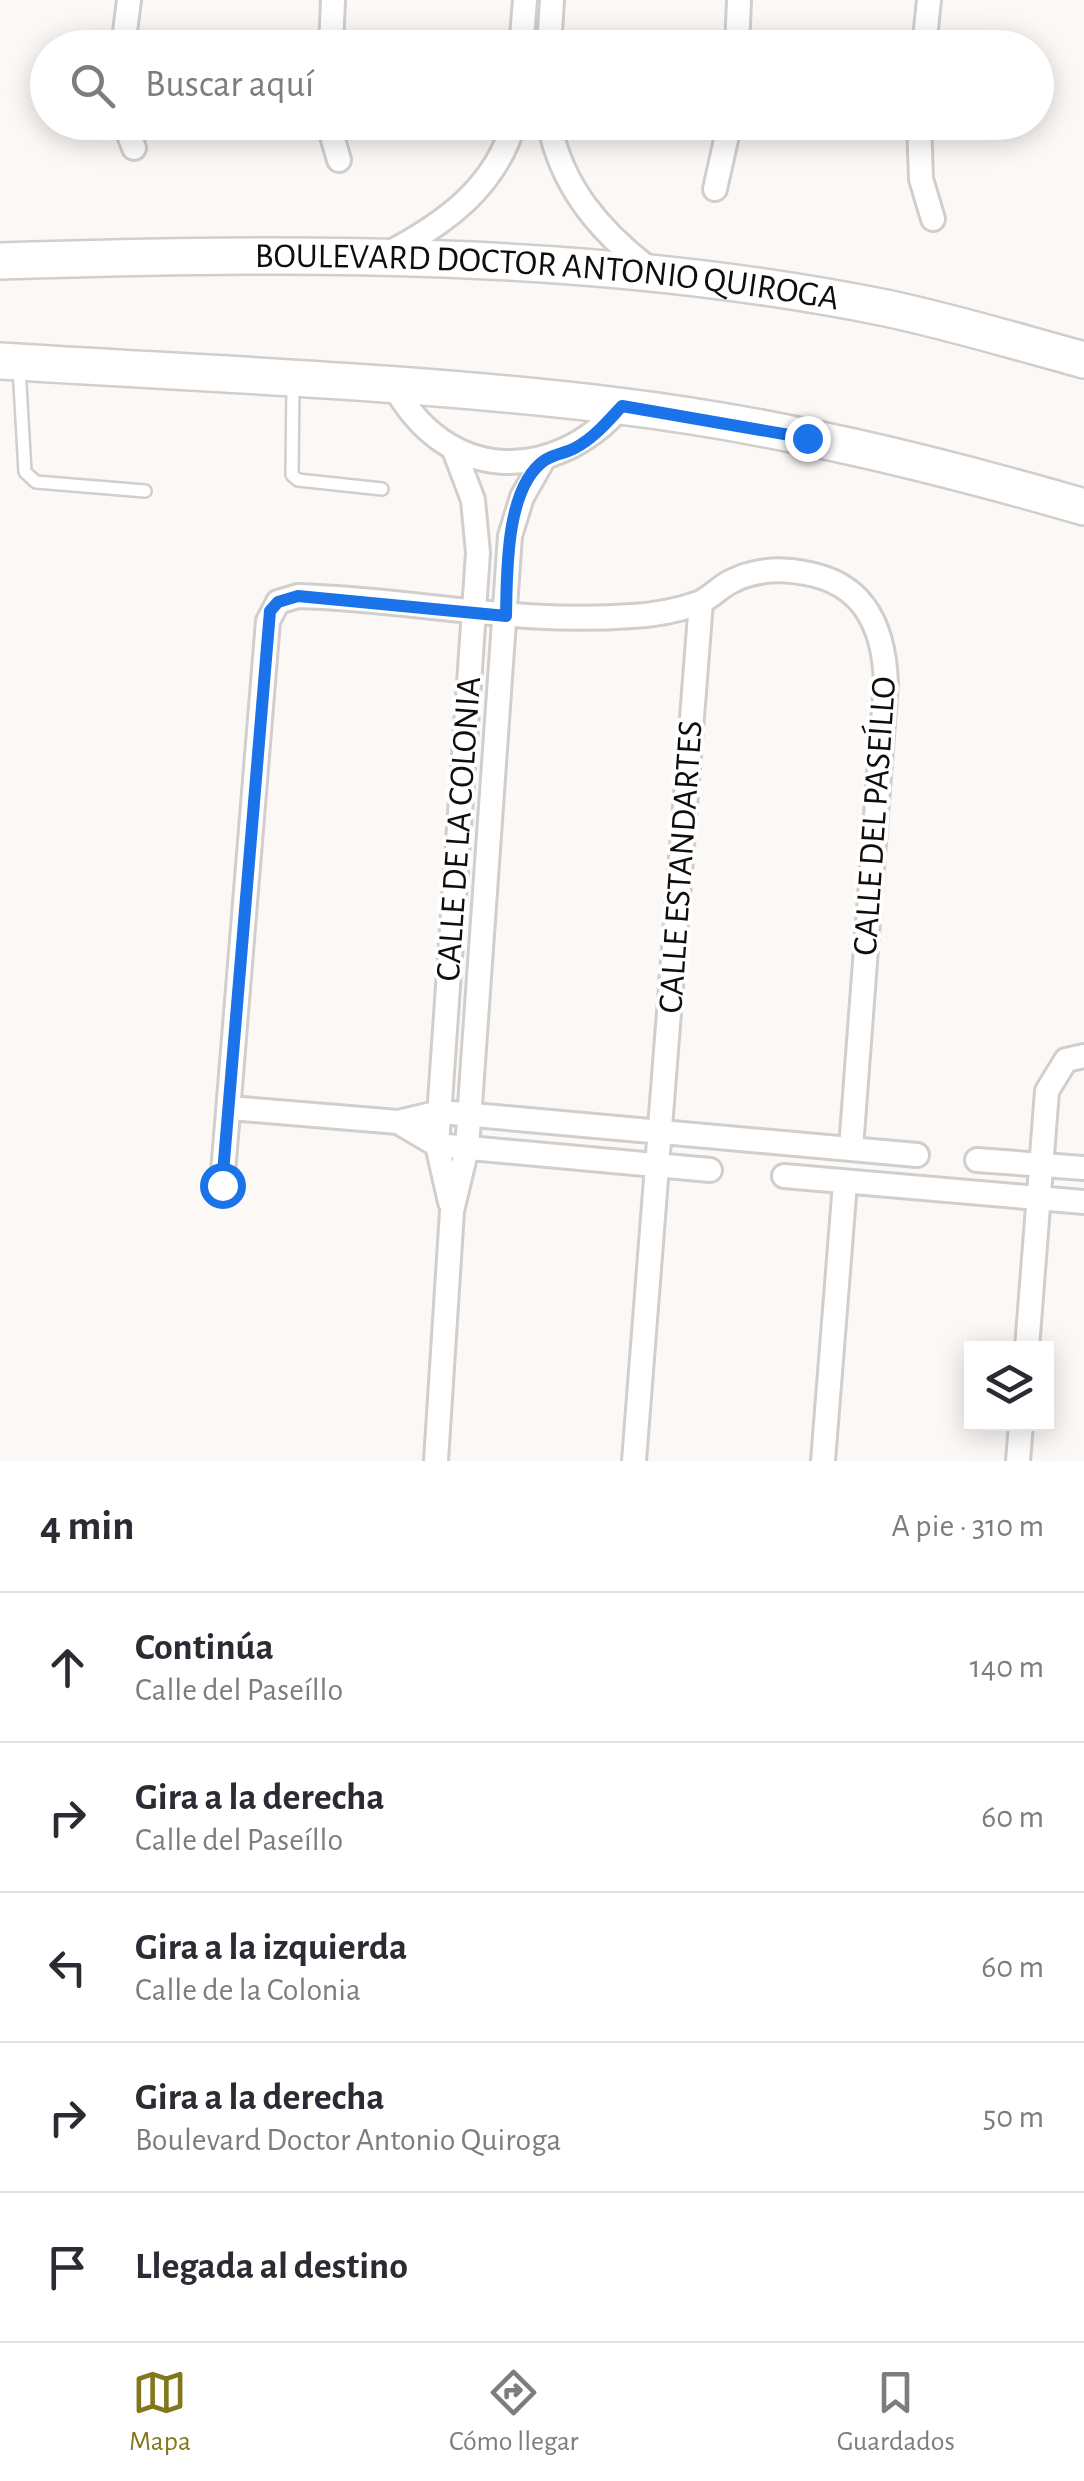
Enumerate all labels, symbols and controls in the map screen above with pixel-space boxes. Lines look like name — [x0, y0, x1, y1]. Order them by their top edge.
search box — [30, 30, 1054, 140]
icon: search — [65, 58, 120, 113]
text: Buscar aquí — [145, 66, 314, 104]
street label: BOULEVARD DOCTOR ANTONIO QUIROGA — [255, 239, 842, 316]
route end — [785, 416, 831, 462]
street label: CALLE DE LA COLONIA — [431, 675, 487, 983]
street label: CALLE DEL PASEÍLLO — [846, 675, 902, 957]
street label: CALLE ESTANDARTES — [653, 719, 709, 1015]
route start — [200, 1163, 246, 1209]
map controls — [964, 1341, 1054, 1431]
button: layers — [964, 1341, 1054, 1431]
text: 4 min — [40, 1505, 135, 1547]
text: A pie · 310 m — [892, 1510, 1044, 1542]
text: Continúa — [135, 1629, 274, 1667]
icon: ahead — [40, 1640, 95, 1695]
text: 140 m — [970, 1651, 1044, 1683]
text: Calle del Paseíllo — [135, 1674, 343, 1706]
text: Gira a la derecha — [135, 1779, 385, 1817]
icon: right — [40, 1790, 95, 1845]
text: 60 m — [981, 1801, 1044, 1833]
text: Calle del Paseíllo — [135, 1824, 343, 1856]
text: Gira a la izquierda — [135, 1929, 407, 1967]
icon: left — [40, 1940, 95, 1995]
text: 60 m — [981, 1951, 1044, 1983]
text: Calle de la Colonia — [135, 1974, 361, 2006]
text: Gira a la derecha — [135, 2079, 385, 2117]
icon: right — [40, 2090, 95, 2145]
text: 50 m — [983, 2101, 1044, 2133]
text: Boulevard Doctor Antonio Quiroga — [135, 2124, 561, 2156]
icon: arrive — [40, 2240, 95, 2295]
text: Llegada al destino — [135, 2248, 408, 2286]
tab: Mapa — [129, 2365, 191, 2459]
tab: Cómo llegar — [449, 2365, 579, 2459]
tab: Guardados — [837, 2365, 955, 2459]

